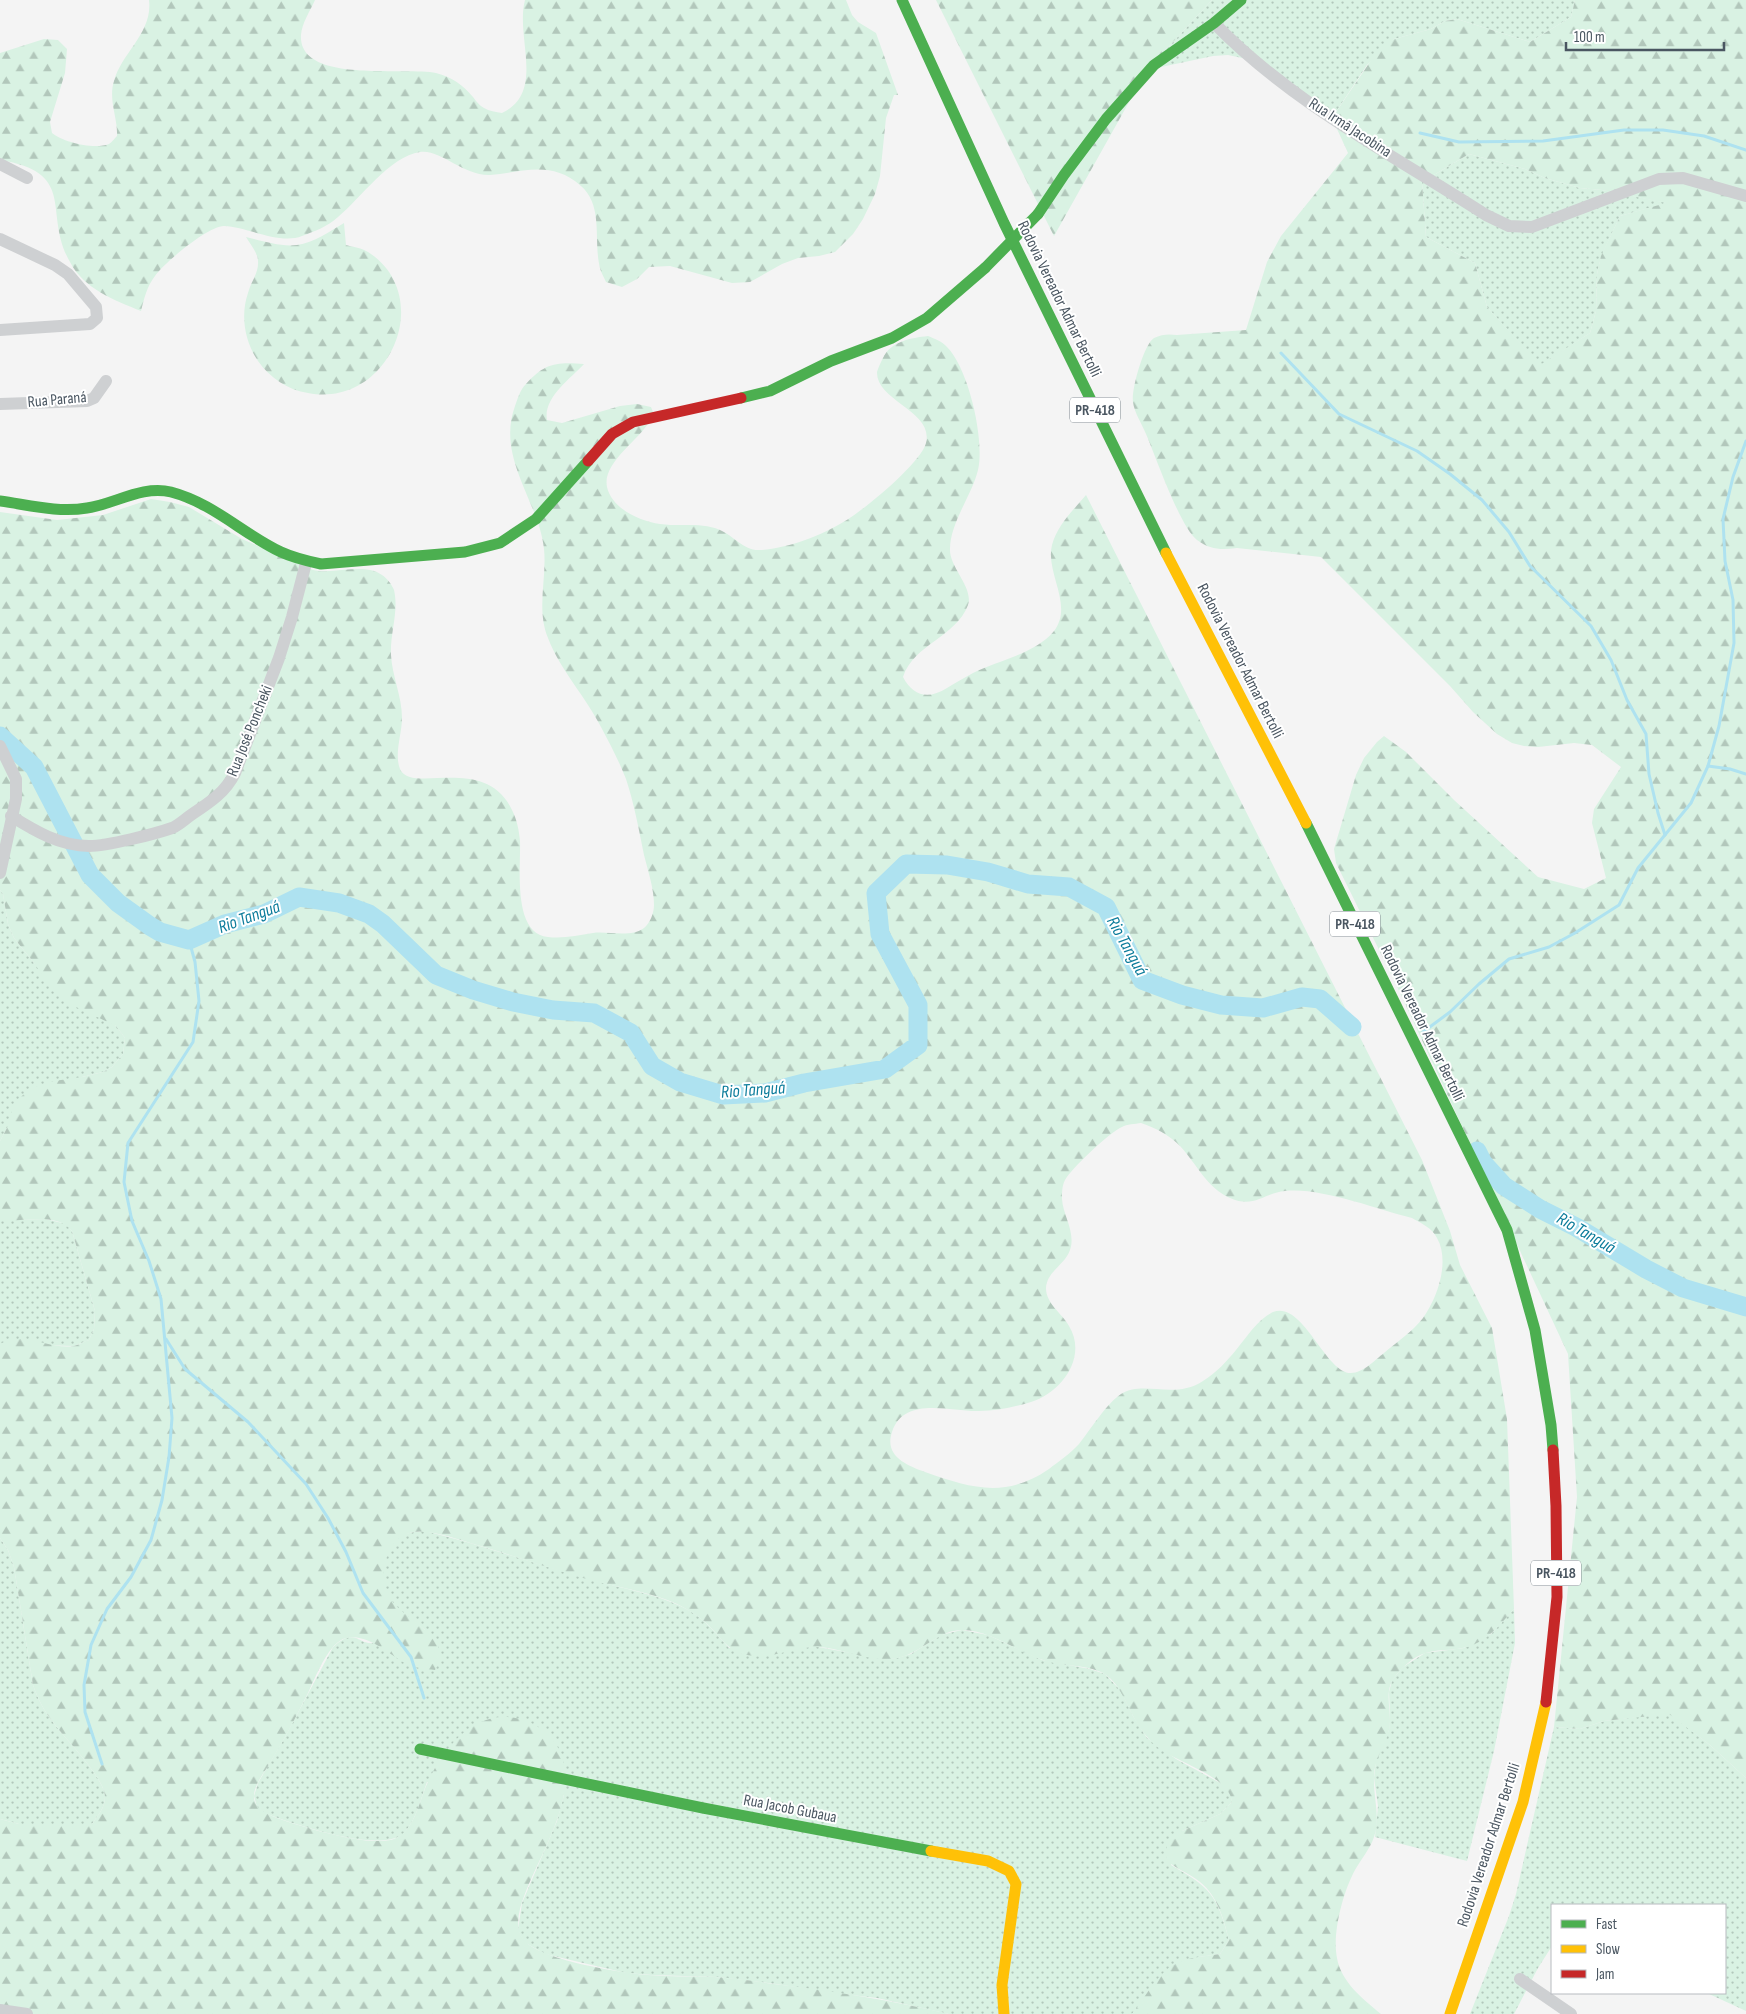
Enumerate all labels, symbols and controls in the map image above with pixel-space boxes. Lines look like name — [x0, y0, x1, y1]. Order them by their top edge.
scale bar — [1566, 20, 1724, 52]
text: 100 m — [1574, 28, 1605, 47]
street label: Rua Irmã Jacobina — [1305, 94, 1395, 162]
street label: Rodovia Vereador Admar Bertolli — [1013, 218, 1105, 380]
street label: Rua Paraná — [27, 388, 87, 412]
road number: PR-418 — [1070, 398, 1120, 422]
street label: Rodovia Vereador Admar Bertolli — [1193, 580, 1287, 742]
street label: Rua José Poncheki — [223, 683, 277, 779]
water label: Rio Tanguá — [215, 896, 283, 938]
road number: PR-418 — [1330, 912, 1380, 936]
water label: Rio Tanguá — [1102, 913, 1152, 980]
street label: Rodovia Vereador Admar Bertolli — [1376, 942, 1468, 1104]
water label: Rio Tanguá — [720, 1077, 787, 1103]
water label: Rio Tanguá — [1553, 1208, 1620, 1259]
road number: PR-418 — [1531, 1560, 1581, 1586]
street label: Rodovia Vereador Admar Bertolli — [1454, 1761, 1525, 1929]
street label: Rua Jacob Gubaua — [742, 1791, 838, 1827]
legend — [1551, 1904, 1726, 1994]
text: Fast — [1596, 1915, 1618, 1934]
text: Slow — [1596, 1940, 1620, 1959]
text: Jam — [1595, 1965, 1614, 1984]

